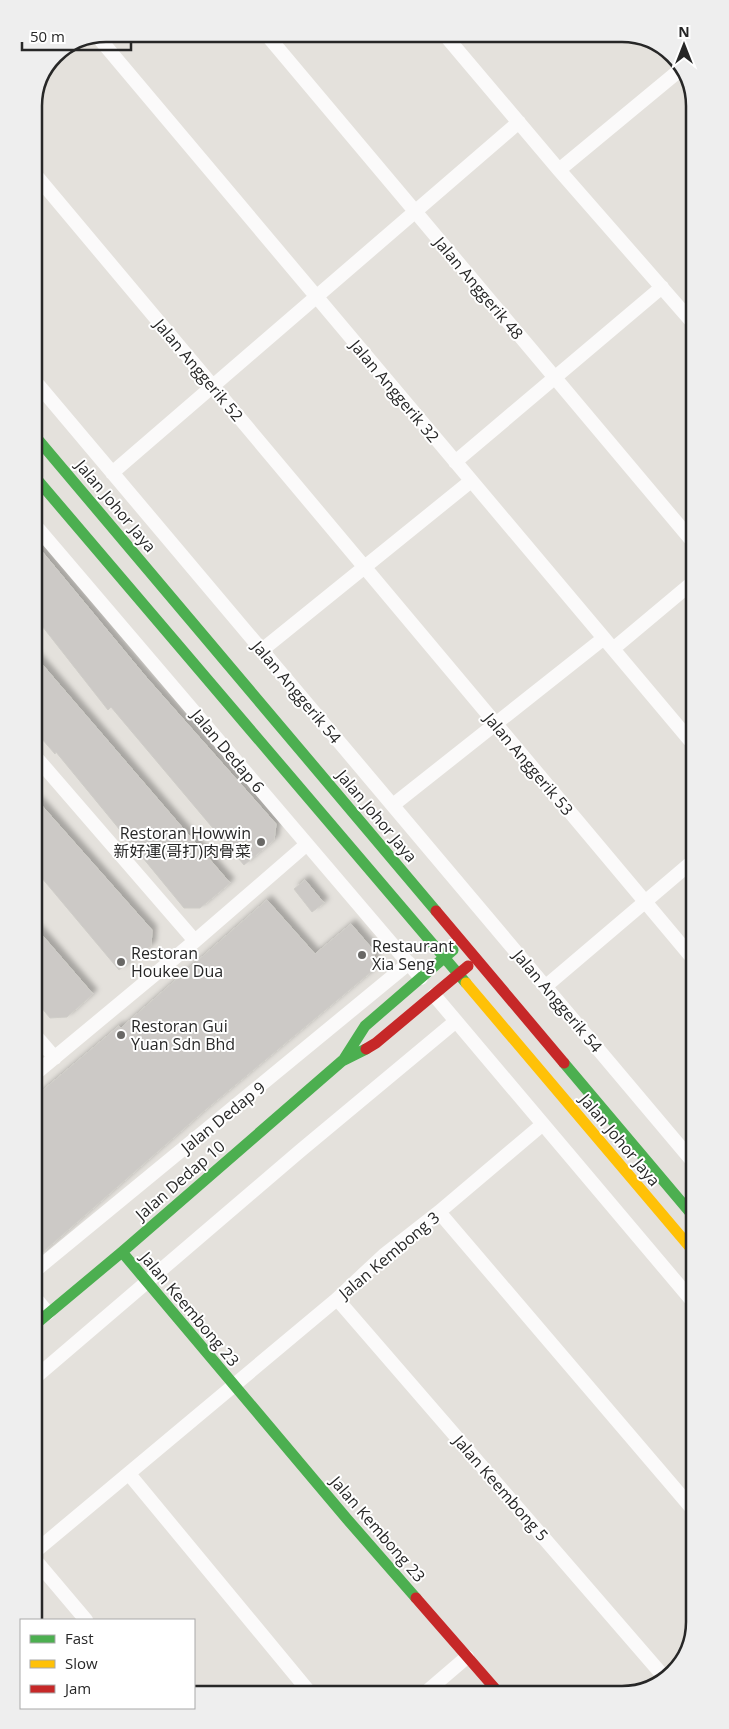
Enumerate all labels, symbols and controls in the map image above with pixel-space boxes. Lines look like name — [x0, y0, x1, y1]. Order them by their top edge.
scale bar — [22, 20, 131, 52]
north arrow — [659, 20, 709, 70]
text: N — [678, 22, 690, 41]
text: 50 m — [30, 26, 65, 46]
street label: Jalan Anggerik 48 — [428, 230, 529, 344]
street label: Jalan Anggerik 52 — [148, 312, 249, 426]
street label: Jalan Anggerik 32 — [344, 333, 445, 447]
street label: Jalan Johor Jaya — [70, 454, 161, 557]
street label: Jalan Anggerik 54 — [246, 634, 347, 748]
street label: Jalan Dedap 6 — [185, 703, 269, 797]
street label: Jalan Anggerik 53 — [478, 706, 579, 820]
street label: Jalan Johor Jaya — [331, 764, 422, 867]
place label: Restoran Howwin 新好運(哥打)肉骨菜 — [114, 822, 251, 862]
marker: Restoran Howwin 新好運(哥打)肉骨菜 — [255, 836, 267, 848]
place label: Restaurant Xia Seng — [372, 935, 454, 975]
place label: Restoran Houkee Dua — [131, 942, 223, 982]
street label: Jalan Anggerik 54 — [507, 943, 608, 1057]
marker: Restaurant Xia Seng — [356, 949, 368, 961]
marker: Restoran Houkee Dua — [115, 956, 127, 968]
place label: Restoran Gui Yuan Sdn Bhd — [131, 1015, 235, 1055]
marker: Restoran Gui Yuan Sdn Bhd — [115, 1029, 127, 1041]
street label: Jalan Dedap 9 — [175, 1076, 270, 1159]
street label: Jalan Johor Jaya — [574, 1088, 665, 1191]
street label: Jalan Dedap 10 — [129, 1135, 229, 1226]
street label: Jalan Kembong 3 — [333, 1206, 444, 1305]
street label: Jalan Keembong 23 — [134, 1246, 244, 1371]
street label: Jalan Keembong 5 — [447, 1429, 553, 1546]
street label: Jalan Kembong 23 — [324, 1470, 430, 1587]
legend — [20, 1619, 195, 1709]
text: Fast — [65, 1628, 94, 1648]
text: Slow — [65, 1653, 98, 1673]
text: Jam — [63, 1678, 91, 1698]

